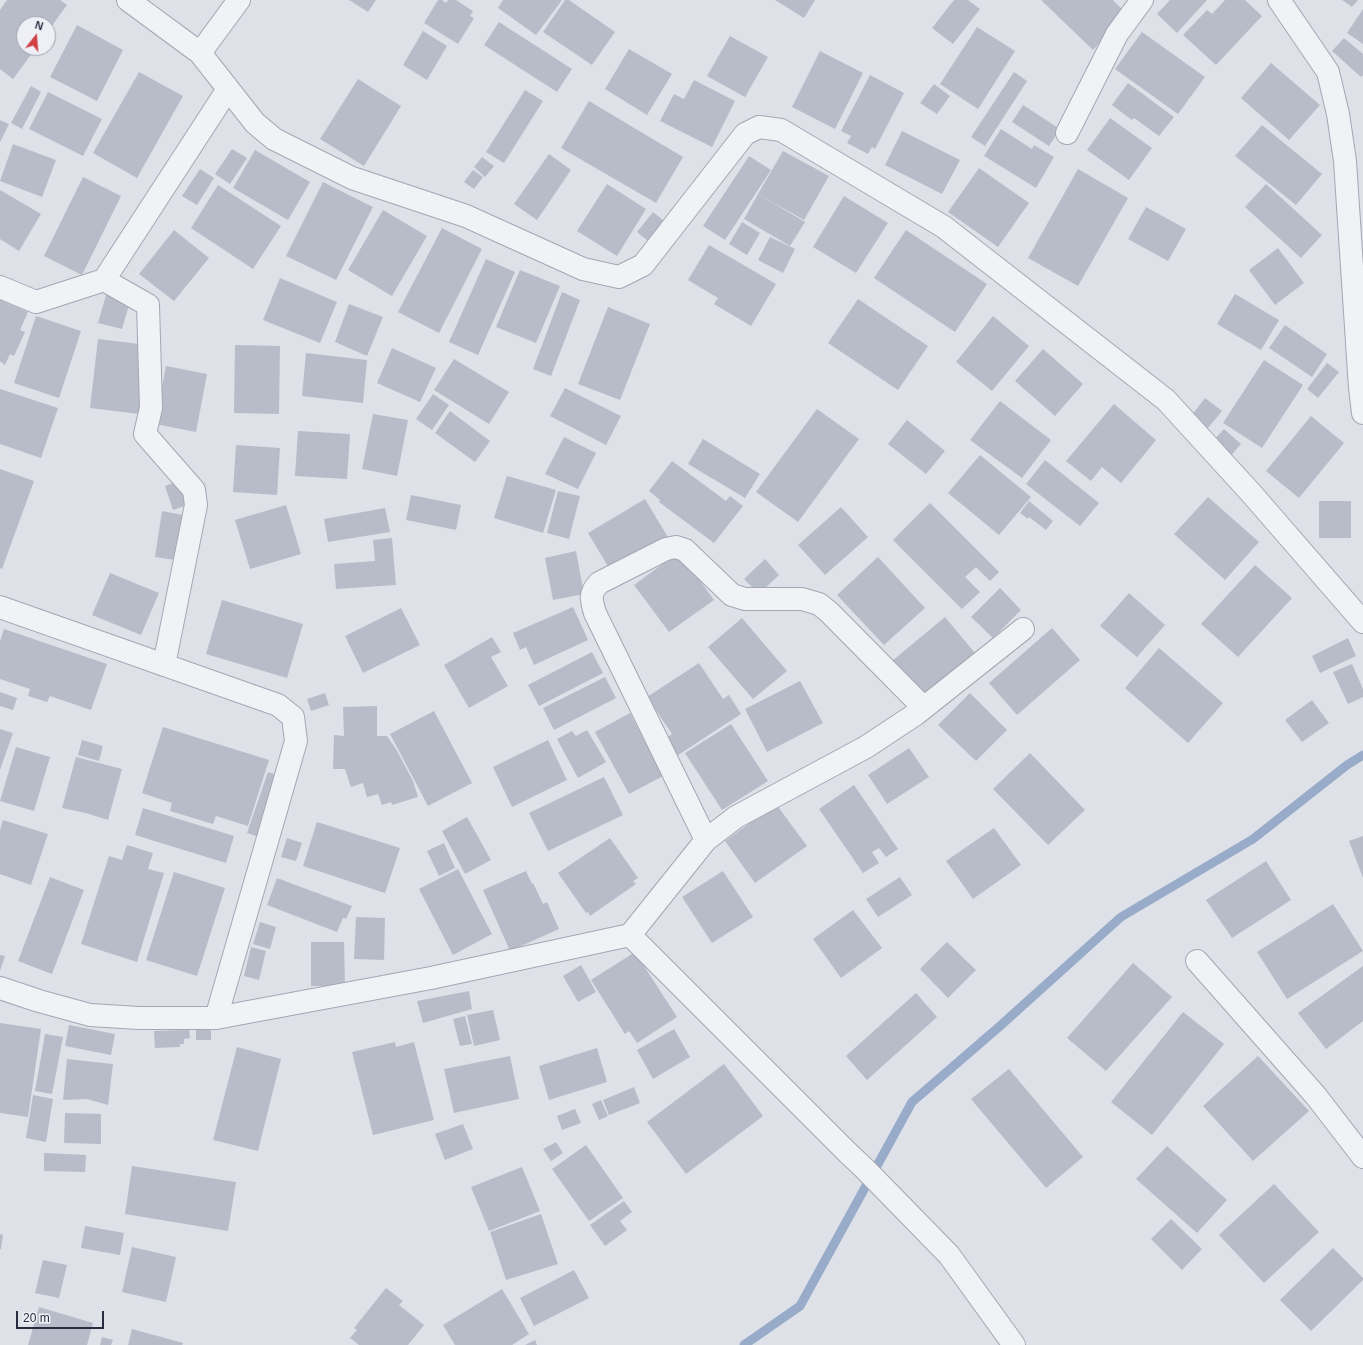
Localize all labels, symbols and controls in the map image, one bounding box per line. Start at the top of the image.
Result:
north arrow [16,16,56,56]
text: N [34,19,45,32]
scale bar [18,1303,106,1329]
text: 20 m [23,1311,50,1325]

